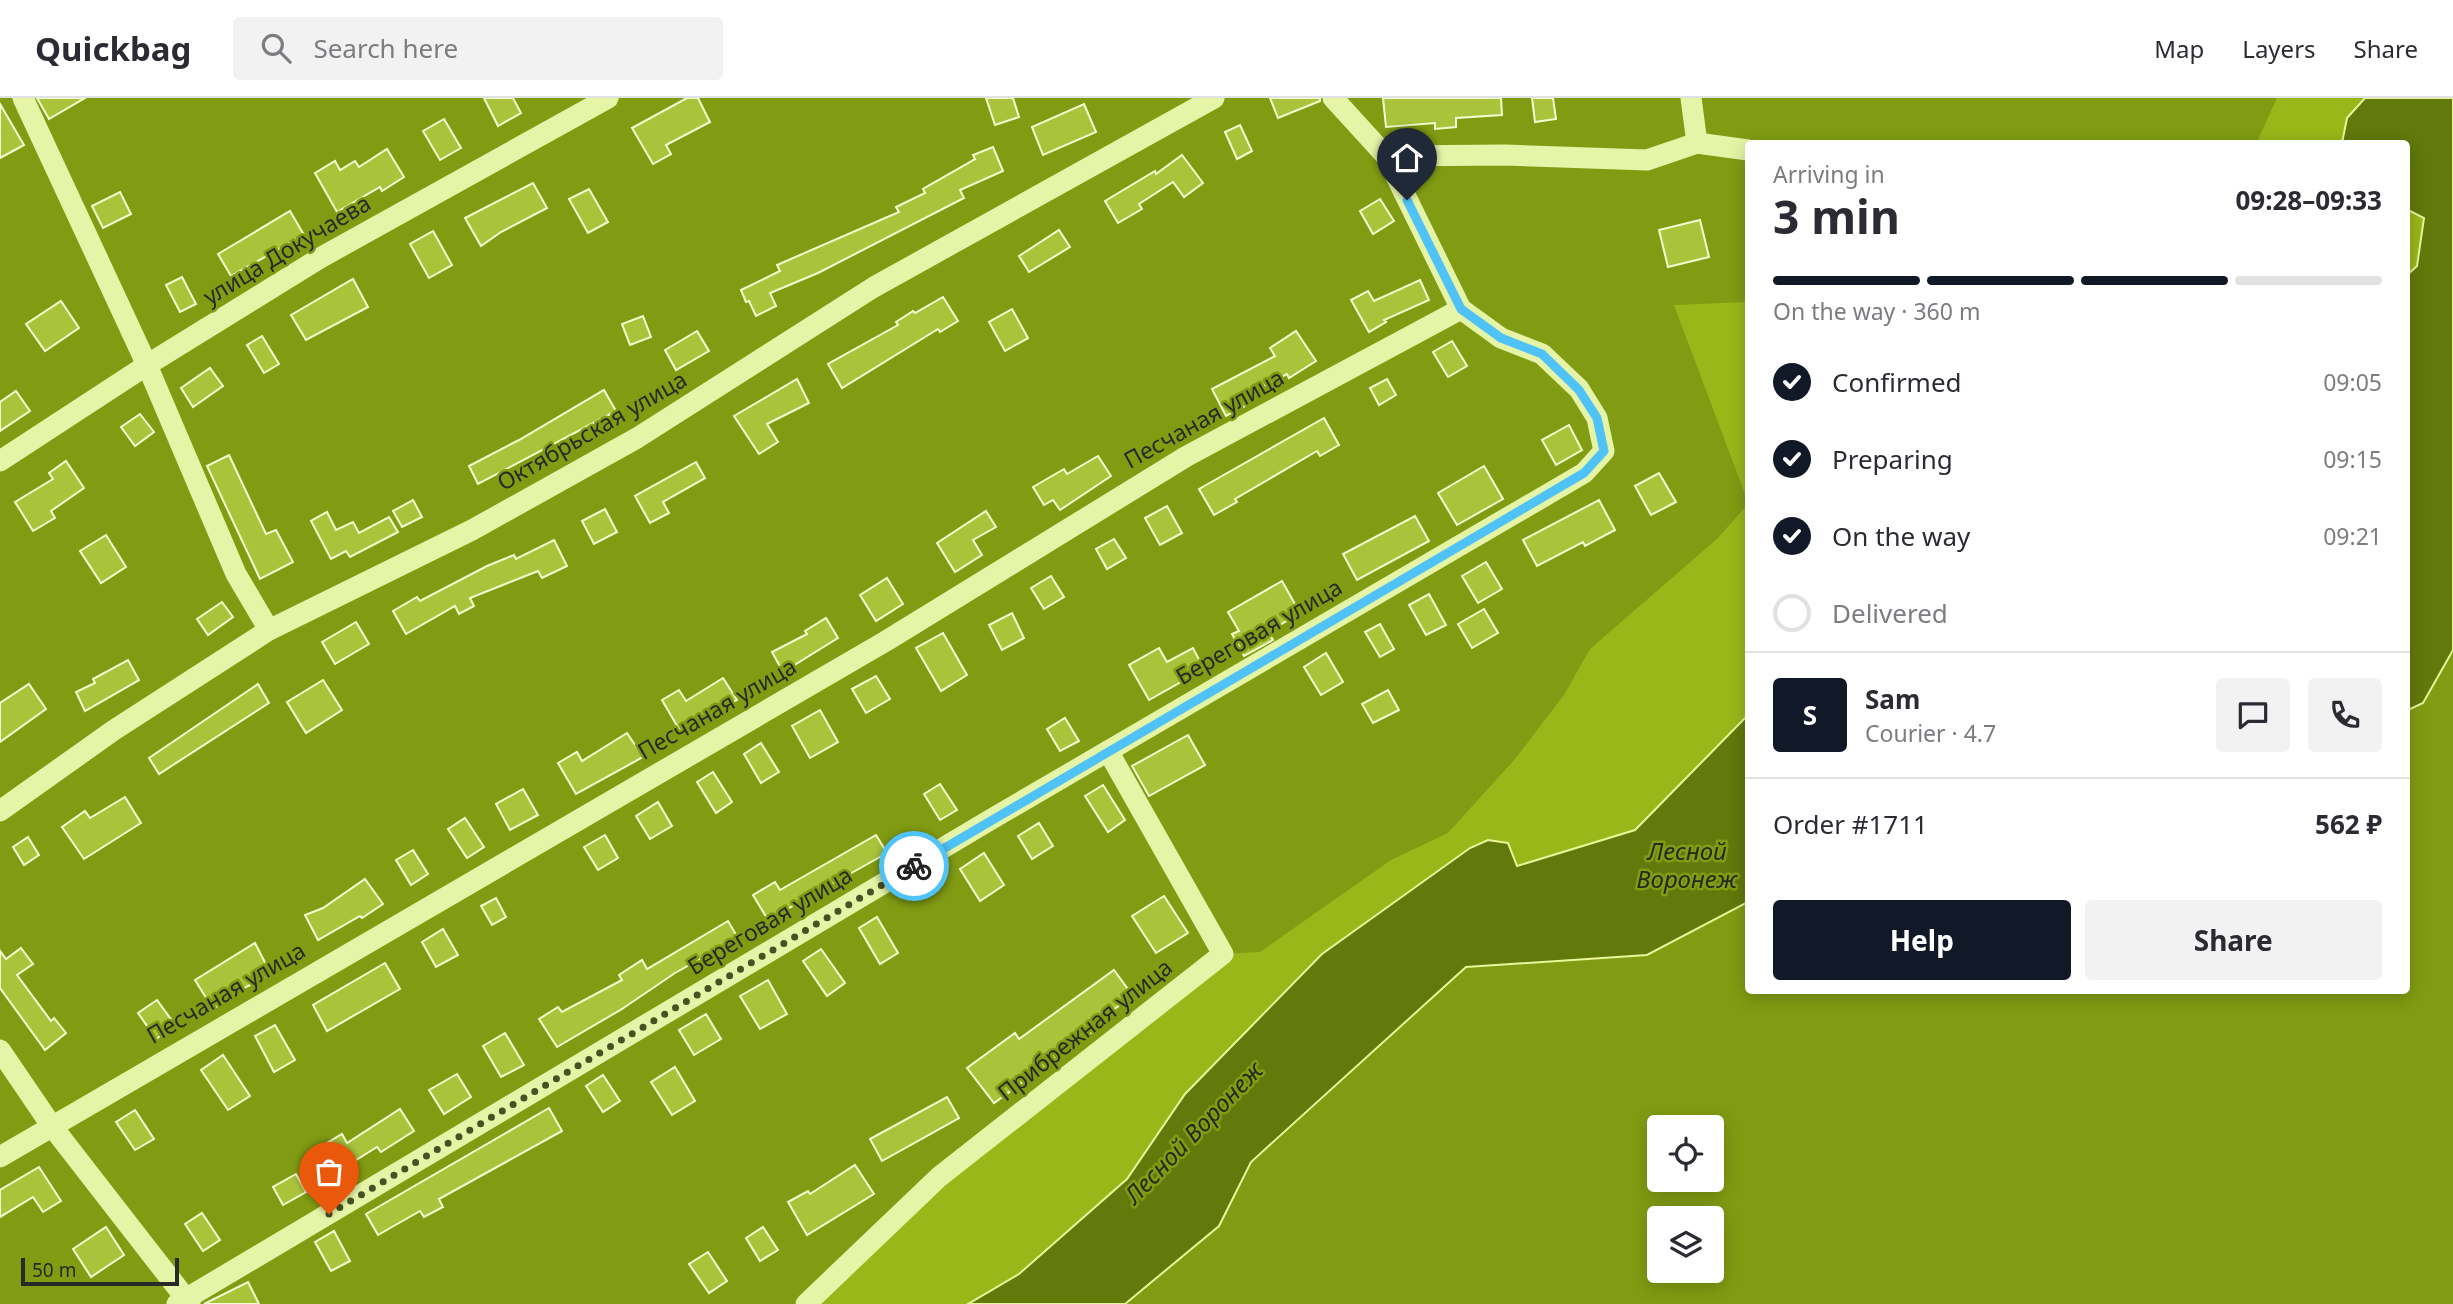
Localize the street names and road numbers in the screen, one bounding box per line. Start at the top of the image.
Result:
street label: улица Докучаева [197,186,376,312]
street label: Песчаная улица [1118,361,1289,475]
street label: Октябрьская улица [491,363,692,498]
street label: Береговая улица [1169,570,1348,692]
street label: Песчаная улица [631,650,802,767]
street label: Береговая улица [681,858,858,982]
street label: Песчаная улица [140,934,311,1051]
street label: Прибрежная улица [990,951,1179,1108]

